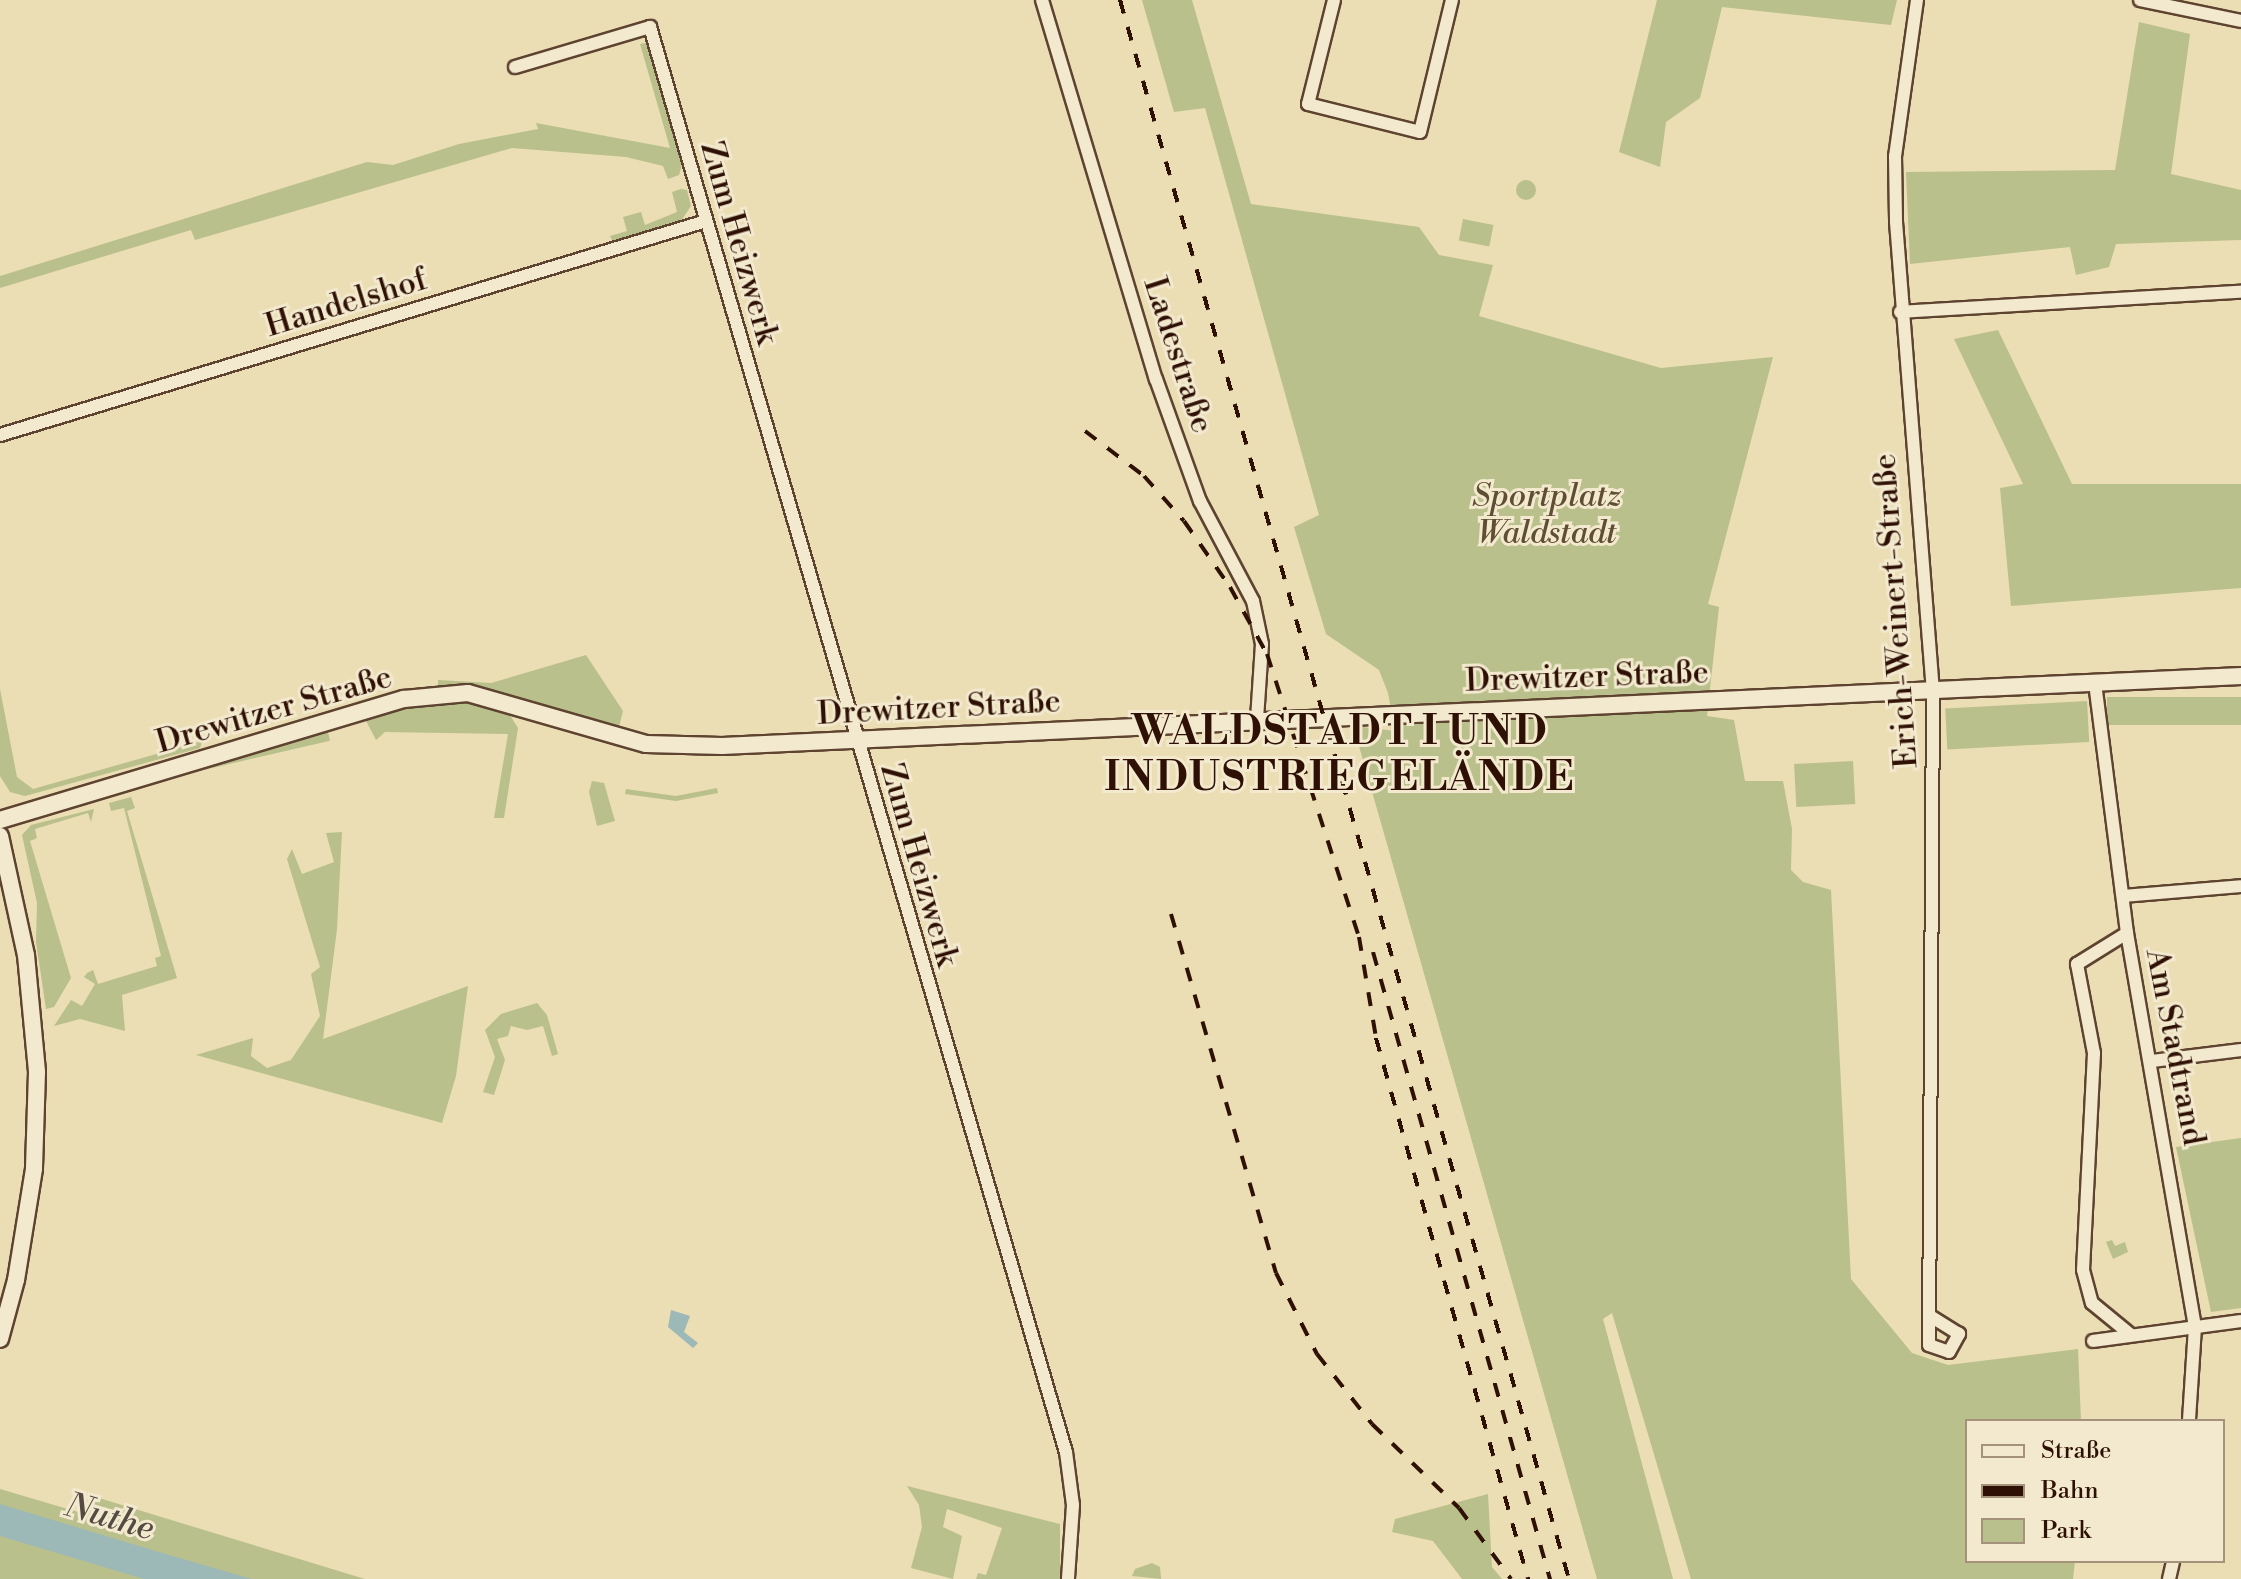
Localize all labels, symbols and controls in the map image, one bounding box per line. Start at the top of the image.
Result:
street label: Zum Heizwerk [692,137,786,349]
street label: Handelshof [261,260,431,346]
street label: Ladestraße [1135,272,1221,438]
street label: Erich-Weinert-Straße [1866,452,1926,770]
park label: Sportplatz Waldstadt [1472,478,1622,553]
street label: Drewitzer Straße [1465,654,1709,700]
street label: Drewitzer Straße [152,658,396,762]
street label: Drewitzer Straße [816,682,1062,734]
district label: WALDSTADT I UND INDUSTRIEGELÄNDE [1105,708,1575,802]
street label: Zum Heizwerk [872,759,966,971]
street label: Am Stadtrand [2137,945,2213,1149]
legend [1965,1419,2225,1563]
text: Straße [2041,1436,2111,1466]
text: Bahn [2041,1476,2099,1506]
water label: Nuthe [60,1486,158,1550]
text: Park [2041,1516,2091,1546]

